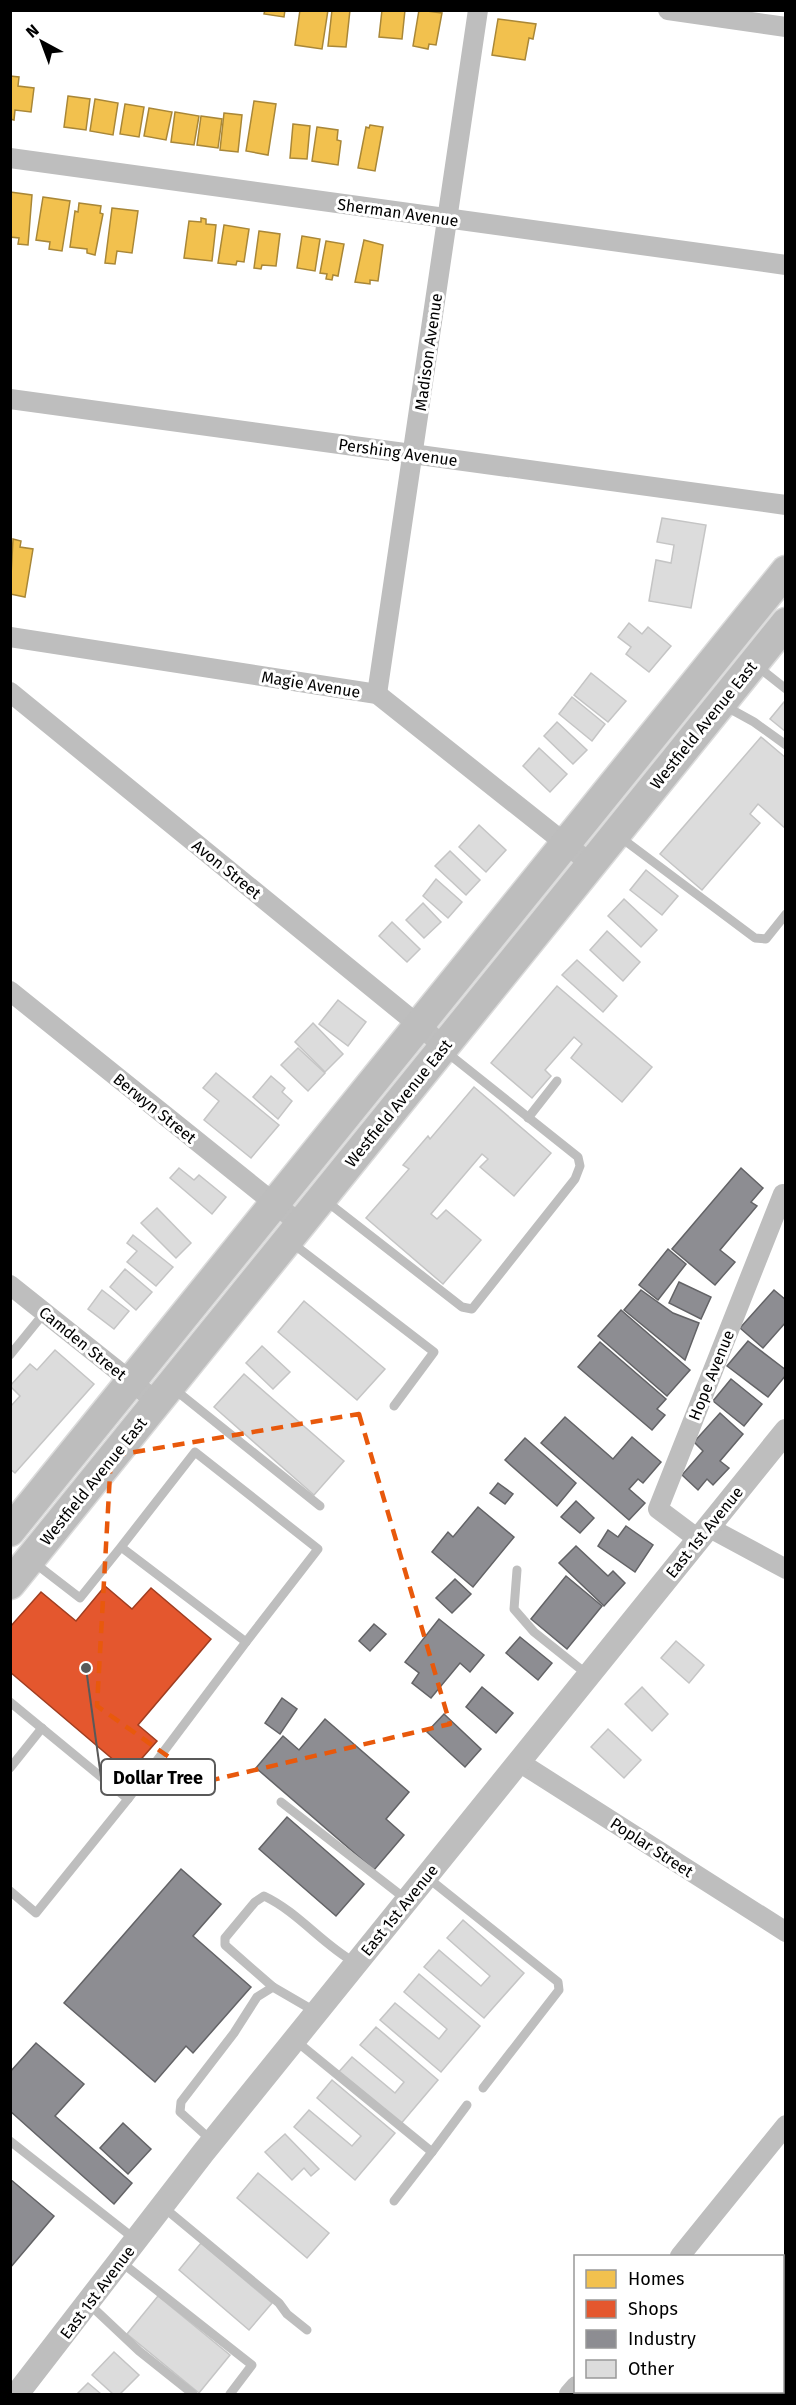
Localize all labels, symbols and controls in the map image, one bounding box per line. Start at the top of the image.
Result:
north arrow [12,12,72,72]
text: N [22,20,43,42]
street label: Sherman Avenue [336,195,460,230]
street label: Madison Avenue [411,292,446,412]
street label: Pershing Avenue [337,435,459,470]
street label: Westfield Avenue East [646,657,761,793]
street label: Magie Avenue [260,667,362,702]
street label: Avon Street [188,836,265,903]
street label: Westfield Avenue East [341,1035,456,1171]
street label: Berwyn Street [109,1069,200,1148]
street label: Camden Street [35,1302,130,1384]
street label: Hope Avenue [685,1327,738,1423]
street label: Westfield Avenue East [36,1413,151,1549]
street label: East 1st Avenue [662,1483,747,1582]
callout: Dollar Tree [101,1759,215,1795]
text: Dollar Tree [113,1767,203,1789]
street label: Poplar Street [607,1814,697,1881]
street label: East 1st Avenue [357,1861,442,1960]
street label: East 1st Avenue [56,2242,139,2343]
legend [574,2255,784,2393]
text: Homes [628,2268,684,2290]
text: Shops [628,2298,678,2320]
text: Industry [628,2328,696,2350]
text: Other [628,2358,674,2380]

